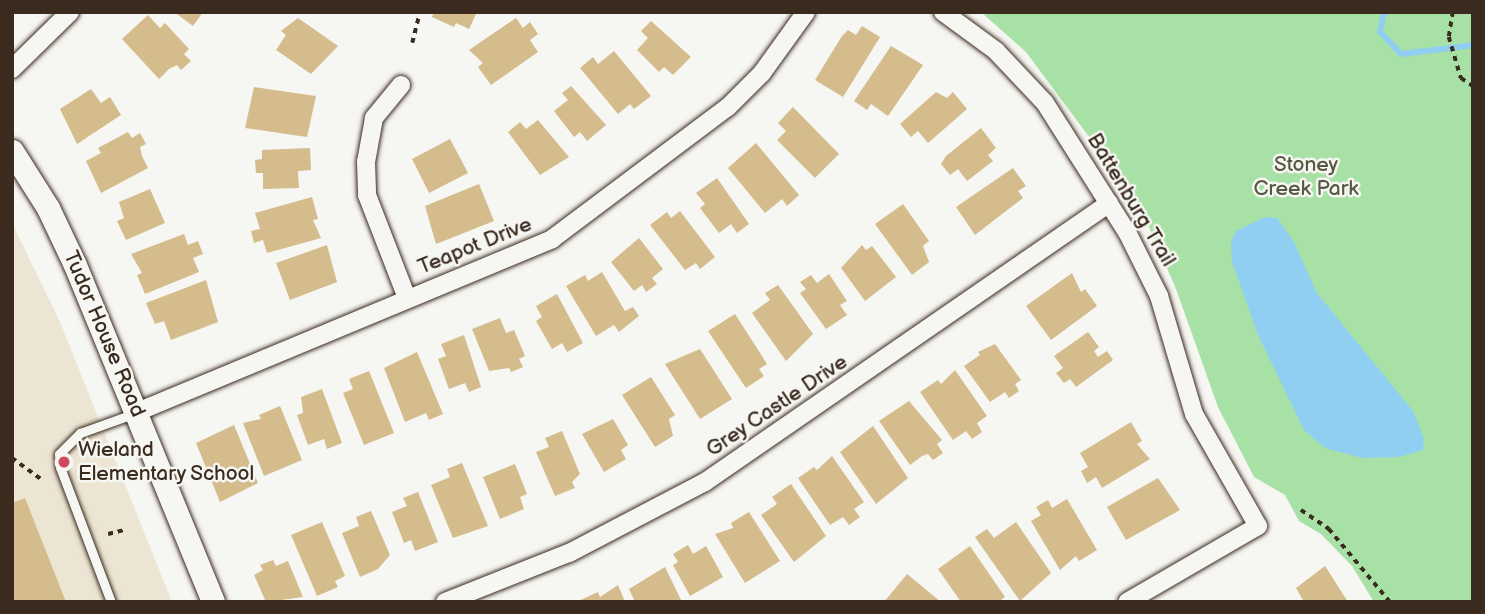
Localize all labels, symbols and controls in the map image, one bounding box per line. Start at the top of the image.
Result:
street label: Battenburg Trail [1081,129,1181,271]
park label: Stoney Creek Park [1253,152,1359,202]
street label: Teapot Drive [415,212,535,280]
street label: Tudor House Road [58,247,150,421]
street label: Grey Castle Drive [701,349,853,463]
place label: Wieland Elementary School [78,437,256,487]
marker: Wieland Elementary School [56,454,72,470]

